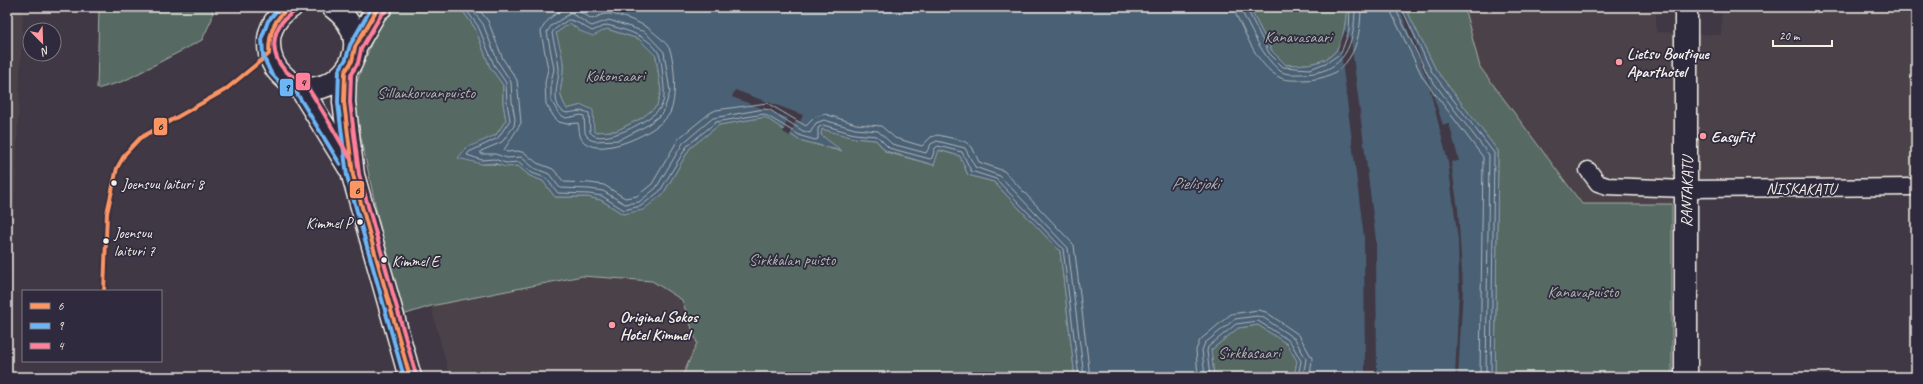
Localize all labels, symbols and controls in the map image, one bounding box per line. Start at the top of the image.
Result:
north arrow [22,22,62,62]
scale bar [1773,22,1832,48]
park label: Kanavasaari [1264,27,1334,47]
text: 20 m [1779,28,1801,44]
text: N [38,43,52,60]
place label: Lietsu Boutique Aparthotel [1627,44,1710,82]
marker: Lietsu Boutique Aparthotel [1614,57,1624,67]
park label: Kokonsaari [585,66,647,86]
line badge: 4 [295,72,311,91]
text: 4 [301,75,308,89]
line badge: 9 [279,78,294,97]
text: 9 [285,80,291,94]
park label: Sillankorvanpuisto [377,83,476,103]
line badge: 6 [153,117,168,136]
text: 6 [157,119,163,133]
place label: EasyFit [1711,127,1756,147]
marker: EasyFit [1698,131,1708,141]
street label: RANTAKATU [1676,153,1698,227]
water label: Pielisjoki [1171,173,1223,194]
place label: Joensuu laituri 8 [121,175,205,194]
marker: Joensuu laituri 8 [109,178,119,188]
street label: NISKAKATU [1766,179,1839,199]
line badge: 6 [349,180,365,199]
text: 6 [354,183,360,197]
place label: Kimmel P [306,214,354,233]
marker: Kimmel P [355,217,365,227]
place label: Joensuu laituri 7 [113,224,156,261]
marker: Joensuu laituri 7 [101,236,111,246]
park label: Sirkkalan puisto [749,250,837,270]
place label: Kimmel E [392,252,441,271]
marker: Kimmel E [379,255,389,265]
park label: Kanavapuisto [1547,282,1620,302]
legend [22,290,162,362]
text: 6 [58,298,64,314]
place label: Original Sokos Hotel Kimmel [620,307,699,345]
text: 9 [58,318,65,334]
marker: Original Sokos Hotel Kimmel [607,320,617,330]
text: 4 [58,338,65,354]
park label: Sirkkasaari [1218,343,1282,363]

